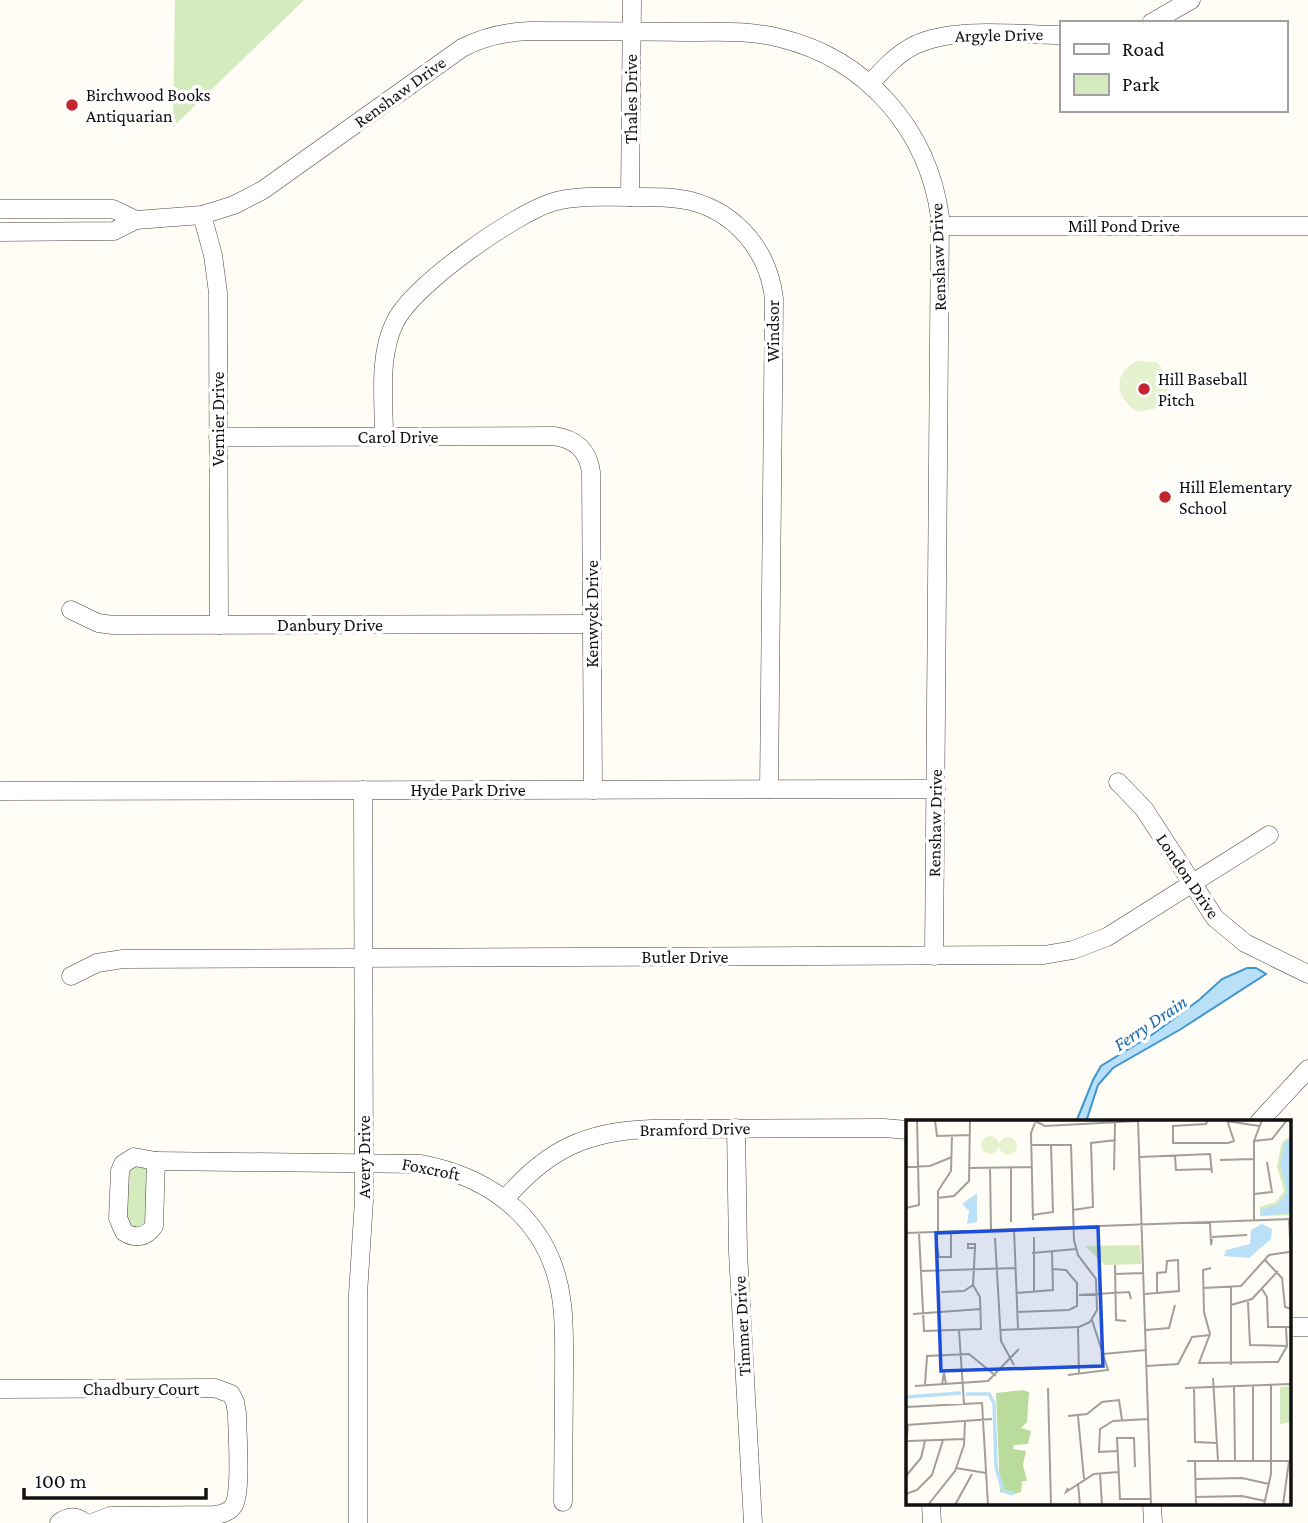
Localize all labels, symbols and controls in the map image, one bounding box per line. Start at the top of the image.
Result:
legend [1060,21,1287,112]
street label: Argyle Drive [955,24,1043,46]
text: Road [1122,37,1165,61]
street label: Renshaw Drive [350,52,450,132]
street label: Thales Drive [621,54,641,144]
text: Park [1122,72,1159,96]
place label: Birchwood Books Antiquarian [86,85,211,126]
marker: Birchwood Books Antiquarian [64,97,80,113]
street label: Renshaw Drive [926,203,950,311]
street label: Mill Pond Drive [1068,216,1180,236]
street label: Windsor [763,299,783,362]
place label: Hill Baseball Pitch [1158,369,1248,410]
street label: Vernier Drive [208,371,228,467]
marker: Hill Baseball Pitch [1136,381,1152,397]
street label: Carol Drive [357,427,439,447]
place label: Hill Elementary School [1179,477,1292,518]
marker: Hill Elementary School [1157,489,1173,505]
street label: Kenwyck Drive [582,560,602,668]
street label: Danbury Drive [277,615,383,635]
street label: Renshaw Drive [924,769,946,877]
street label: Hyde Park Drive [410,780,526,800]
street label: London Drive [1152,830,1224,922]
street label: Butler Drive [642,947,729,967]
water label: Ferry Drain [1109,991,1191,1055]
street label: Avery Drive [354,1115,374,1199]
street label: Bramford Drive [639,1118,751,1140]
inset map [906,1120,1290,1506]
street label: Foxcroft [400,1154,463,1185]
street label: Timmer Drive [729,1275,755,1377]
street label: Chadbury Court [83,1379,200,1399]
scale bar [24,1456,206,1500]
text: 100 m [35,1469,87,1493]

